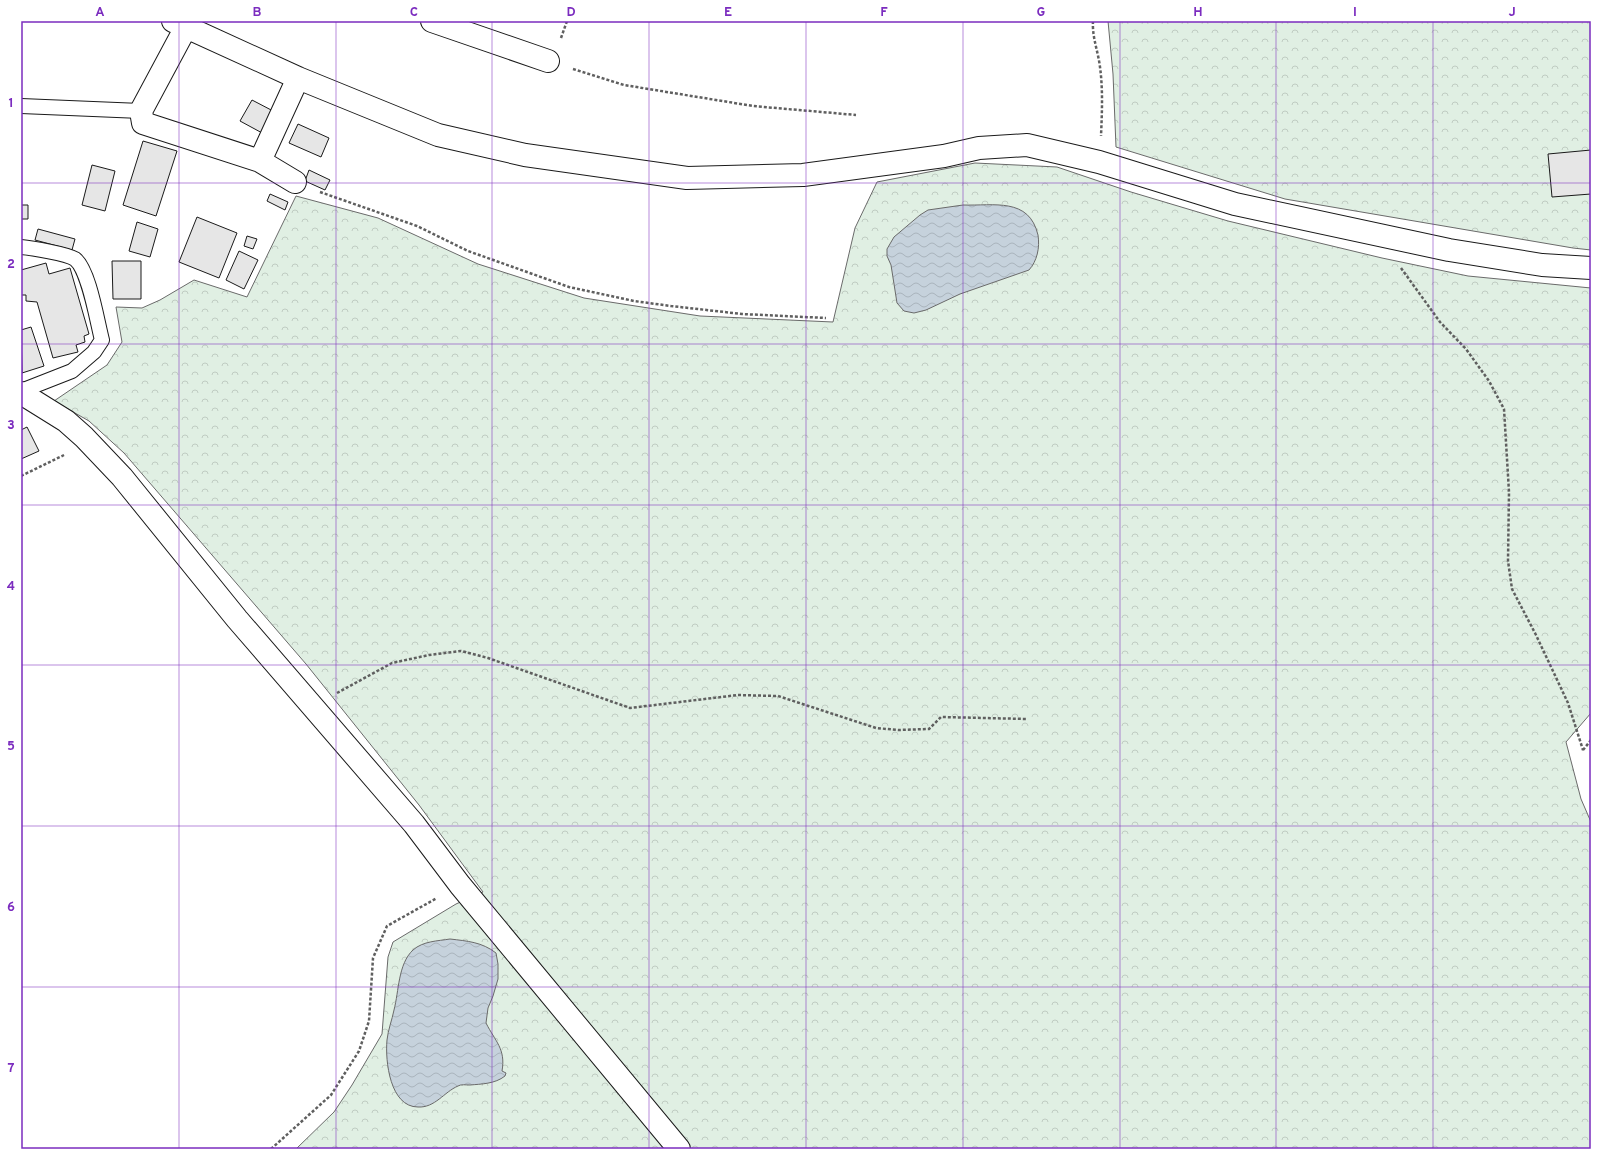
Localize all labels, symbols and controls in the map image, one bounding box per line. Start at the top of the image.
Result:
text: A [95,5,105,21]
text: B [253,5,262,21]
text: C [410,5,418,21]
text: D [566,5,576,21]
text: E [724,5,732,21]
text: F [880,5,888,21]
text: G [1037,5,1046,21]
text: H [1193,5,1203,21]
text: I [1353,5,1357,21]
text: J [1508,5,1516,21]
text: 1 [8,96,14,112]
text: 2 [7,257,15,273]
text: 3 [7,418,15,434]
text: 4 [7,579,15,595]
text: 5 [7,739,15,755]
text: 6 [7,900,15,916]
text: 7 [8,1061,15,1077]

